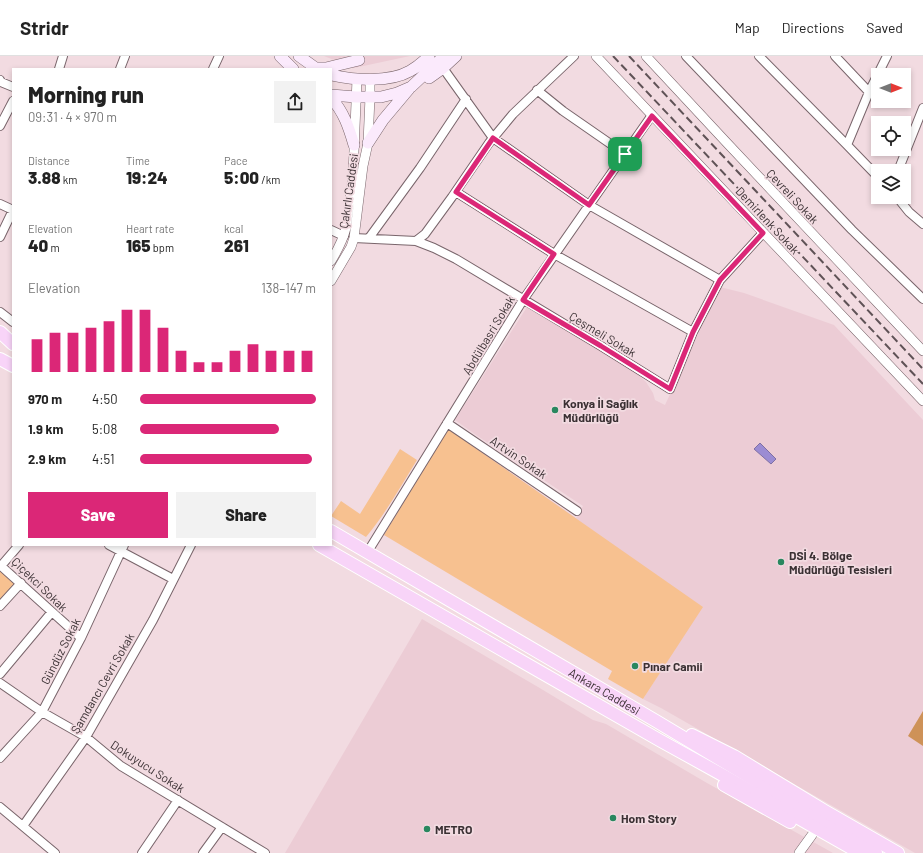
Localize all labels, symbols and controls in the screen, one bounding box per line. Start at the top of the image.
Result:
text: Stridr [20,16,69,39]
text: Map [735,19,760,36]
text: Directions [782,19,844,36]
text: Saved [866,19,903,36]
north arrow [871,68,911,108]
map controls [871,68,911,204]
text: Morning run [28,81,144,107]
button: share [274,81,316,123]
text: 09:31 · 4 × 970 m [28,109,117,125]
button: locate [871,116,911,156]
pin [608,137,642,171]
icon: arrive [614,143,636,165]
street label: Çakırlı Caddesi [336,153,360,229]
text: Distance [28,154,70,167]
text: Time [126,154,150,167]
text: Pace [224,154,248,167]
button: layers [871,164,911,204]
street label: Çevreli Sokak [764,166,822,226]
text: 3.88 [28,167,61,187]
text: 19:24 [126,167,168,187]
text: 5:00 [224,167,259,187]
text: km [61,173,77,186]
text: /km [259,173,280,186]
street label: Demirlenk Sokak [733,183,803,257]
text: Elevation [28,222,72,235]
text: Heart rate [126,222,174,235]
text: kcal [224,222,243,235]
text: 40 [28,235,48,255]
text: 165 [126,235,151,255]
text: 261 [224,235,249,255]
text: m [48,241,60,254]
text: bpm [151,241,174,254]
text: Elevation [28,280,80,296]
text: 138–147 m [261,280,316,296]
street label: Abdülbasri Sokak [459,293,517,377]
street label: Çeşmeli Sokak [567,309,639,359]
text: 970 m [28,391,62,407]
text: 4:50 [92,391,118,407]
place label: Konya İl Sağlık Müdürlüğü [563,396,639,424]
marker: Konya İl Sağlık Müdürlüğü [550,405,560,415]
text: 1.9 km [28,421,63,437]
text: 5:08 [92,421,117,437]
street label: Artvin Sokak [488,433,550,481]
text: 2.9 km [28,451,66,467]
text: 4:51 [92,451,114,467]
button: Save [28,492,168,538]
button: Share [176,492,316,538]
place label: DSİ 4. Bölge Müdürlüğü Tesisleri [789,548,892,576]
street label: Çiçekci Sokak [9,554,71,614]
marker: DSİ 4. Bölge Müdürlüğü Tesisleri [776,557,786,567]
street label: Gündüz Sokak [37,615,83,687]
street label: Şamdancı Cevri Sokak [67,630,137,736]
place label: Pınar Camii [643,659,703,673]
marker: Pınar Camii [630,661,640,671]
street label: Ankara Caddesi [566,665,643,717]
street label: Dokuyucu Sokak [109,737,187,795]
place label: Hom Story [621,811,677,825]
marker: Hom Story [608,813,618,823]
place label: METRO [435,822,472,836]
marker: METRO [422,824,432,834]

